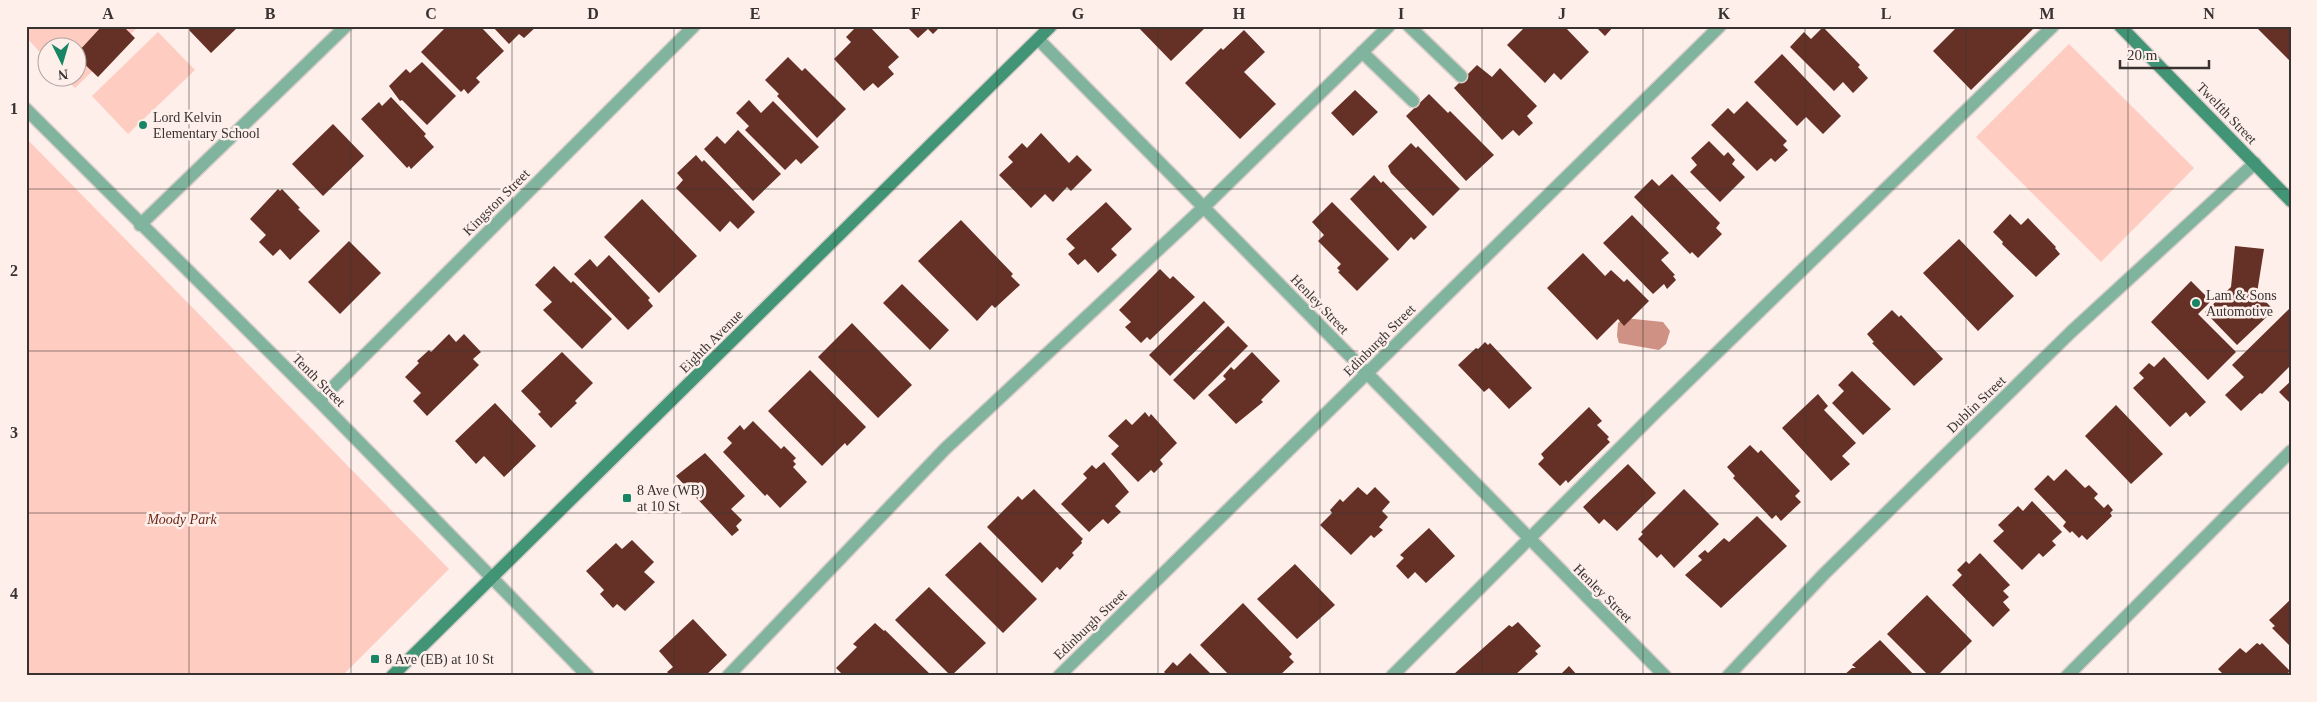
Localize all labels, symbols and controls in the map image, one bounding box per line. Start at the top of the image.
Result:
text: A [102,5,114,22]
text: B [265,5,276,22]
text: C [425,5,437,22]
text: D [587,5,599,22]
text: E [750,5,760,22]
text: F [911,5,921,22]
text: G [1072,5,1085,22]
text: H [1233,5,1246,22]
text: I [1398,5,1404,22]
text: J [1558,5,1566,22]
text: K [1718,5,1731,22]
text: L [1881,5,1891,22]
text: M [2039,5,2055,22]
text: N [2203,5,2215,22]
north arrow [38,38,88,88]
scale bar [2120,38,2208,70]
text: 20 m [2127,47,2158,63]
text: N [57,67,69,82]
street label: Twelfth Street [2194,80,2260,147]
text: 1 [10,100,18,117]
place label: Lord Kelvin Elementary School [153,110,260,141]
marker: Lord Kelvin Elementary School [137,119,149,131]
street label: Kingston Street [460,166,533,239]
text: 2 [10,262,18,279]
street label: Henley Street [1288,272,1352,337]
place label: Lam & Sons Automotive [2206,288,2277,319]
marker: Lam & Sons Automotive [2190,297,2202,309]
street label: Edinburgh Street [1340,301,1418,379]
street label: Eighth Avenue [677,307,746,376]
street label: Tenth Street [289,351,348,410]
street label: Dublin Street [1944,373,2009,436]
text: 3 [10,424,18,441]
place label: 8 Ave (WB) at 10 St [637,483,705,514]
marker: 8 Ave (WB) at 10 St [621,492,633,504]
park label: Moody Park [146,512,218,527]
street label: Henley Street [1570,561,1635,626]
text: 4 [10,585,18,602]
street label: Edinburgh Street [1051,586,1130,663]
place label: 8 Ave (EB) at 10 St [385,652,494,668]
marker: 8 Ave (EB) at 10 St [369,653,381,665]

